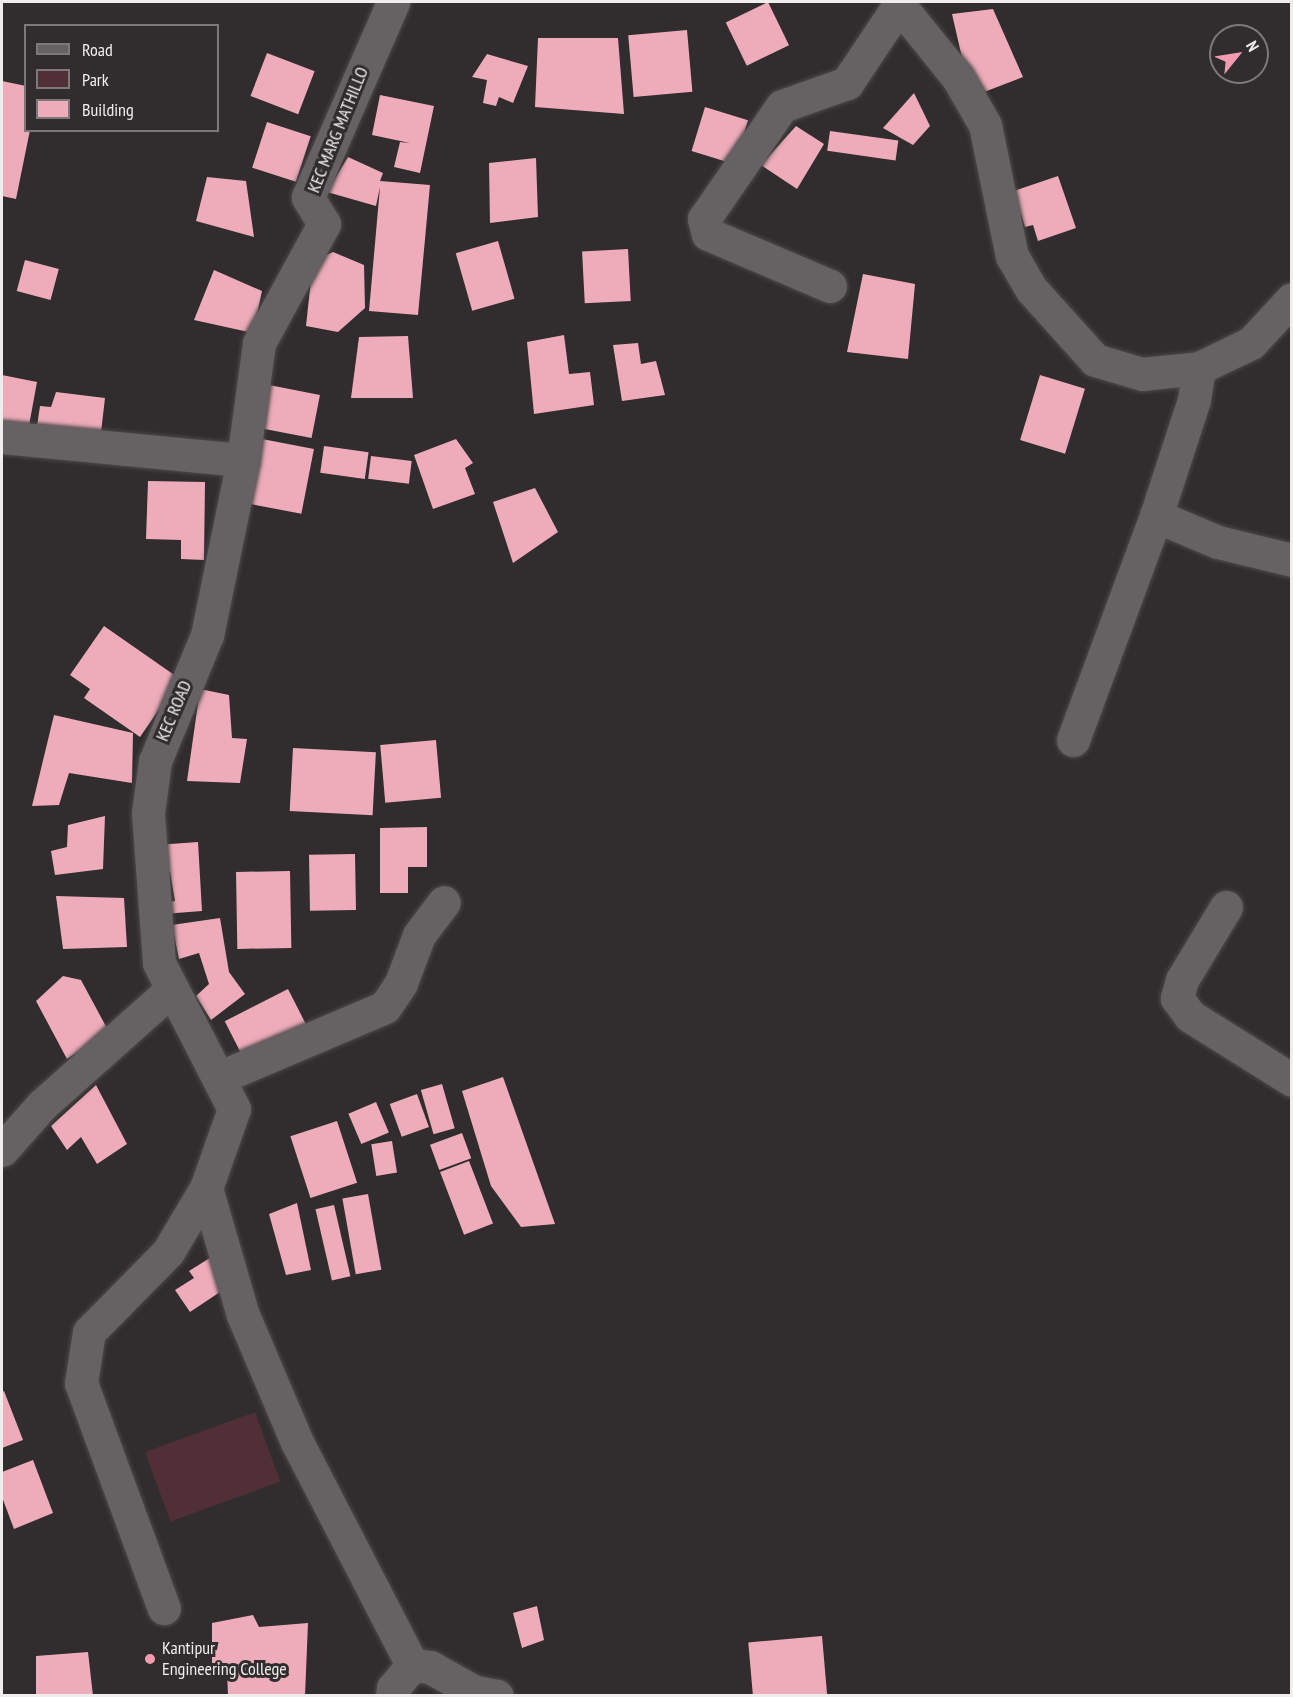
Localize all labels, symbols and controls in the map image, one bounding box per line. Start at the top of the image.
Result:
legend [24,24,219,132]
north arrow [1209,24,1269,84]
text: N [1242,37,1264,55]
text: Road [82,38,113,61]
street label: KEC MARG MATHILLO [303,64,373,196]
text: Park [82,68,109,91]
text: Building [82,98,134,121]
street label: KEC ROAD [152,677,196,745]
place label: Kantipur Engineering College [162,1638,287,1680]
marker: Kantipur Engineering College [143,1652,157,1666]

